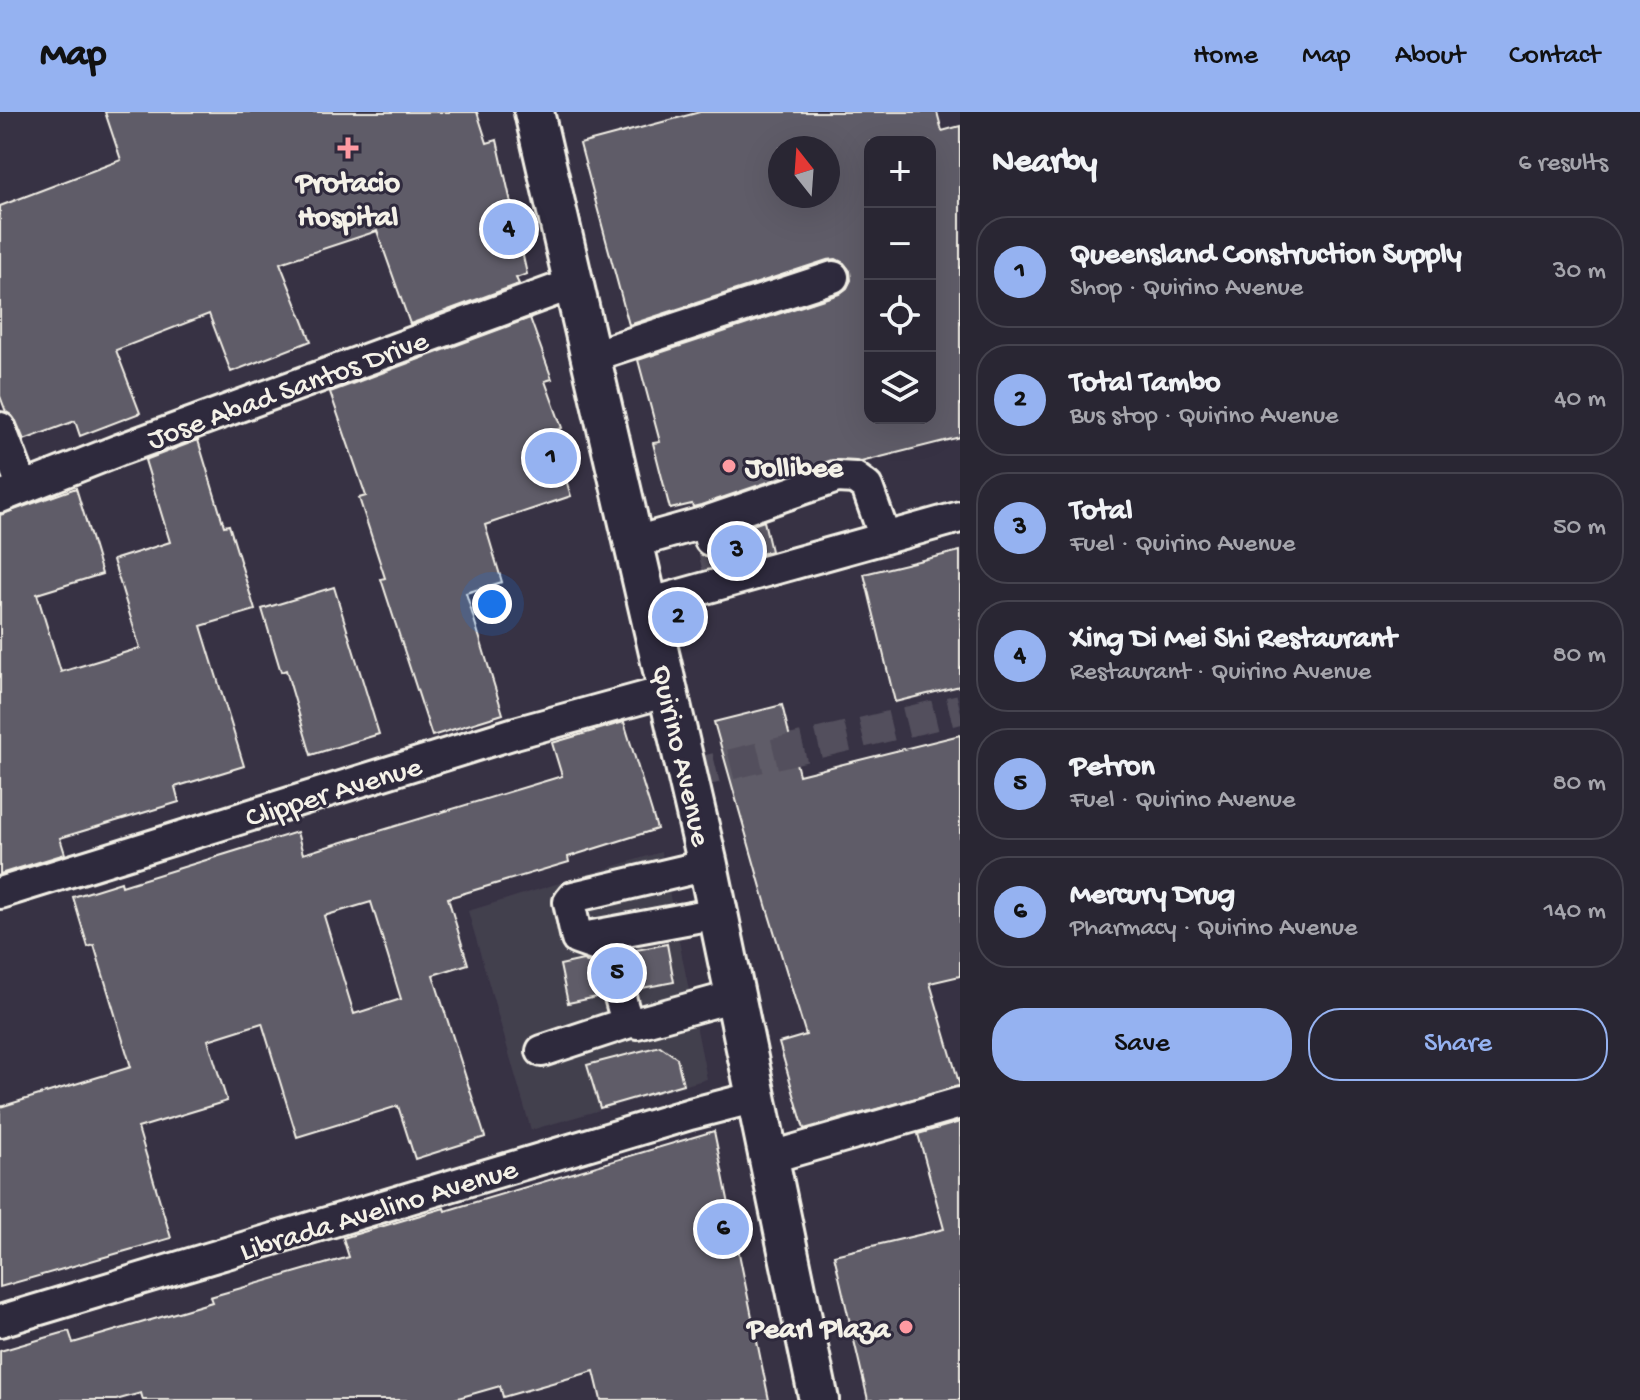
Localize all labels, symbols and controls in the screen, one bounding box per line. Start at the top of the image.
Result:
text: Map [40,34,106,78]
text: Home [1193,40,1258,73]
text: Map [1302,40,1351,73]
text: About [1395,40,1465,73]
text: Contact [1509,40,1600,73]
north arrow [768,136,840,208]
map controls [864,136,936,424]
button: + [864,136,936,208]
marker: Protacio Hospital [337,137,359,159]
text: Nearby [992,144,1097,184]
text: 6 results [1518,149,1608,180]
place label: Protacio Hospital [294,168,400,237]
pin: 4 [483,199,535,259]
button: − [864,208,936,280]
text: Queensland Construction Supply [1070,239,1462,274]
text: 1 [1015,257,1025,288]
text: 30 m [1553,257,1606,288]
text: Shop · Quirino Avenue [1070,274,1303,305]
button: locate [864,280,936,352]
street label: Jose Abad Santos Drive [143,325,434,459]
button: layers [864,352,936,424]
text: Total Tambo [1070,367,1221,402]
text: 2 [1014,385,1026,416]
text: 40 m [1554,385,1606,416]
text: Bus stop · Quirino Avenue [1070,402,1339,433]
pin: 1 [525,428,577,488]
place label: Jollibee [744,453,845,488]
marker: Jollibee [720,457,738,475]
text: Total [1070,495,1133,530]
text: 3 [1013,513,1027,544]
text: 50 m [1553,513,1606,544]
pin: 3 [711,521,763,581]
text: Fuel · Quirino Avenue [1070,530,1295,561]
your location [472,584,512,624]
pin: 2 [652,587,704,647]
text: Xing Di Mei Shi Restaurant [1070,623,1397,658]
text: 4 [1014,641,1026,672]
text: 80 m [1552,641,1606,672]
text: Restaurant · Quirino Avenue [1070,658,1371,689]
street label: Quirino Avenue [641,662,717,851]
street label: Clipper Avenue [242,751,427,838]
text: Petron [1070,751,1155,786]
text: 5 [1013,769,1027,800]
text: 80 m [1552,769,1606,800]
text: Fuel · Quirino Avenue [1070,786,1295,817]
text: Mercury Drug [1070,879,1235,914]
text: 6 [1013,897,1027,928]
text: 140 m [1544,897,1606,928]
text: Pharmacy · Quirino Avenue [1070,914,1357,945]
pin: 5 [591,943,643,1003]
button: Save [992,1008,1292,1081]
button: Share [1308,1008,1608,1081]
street label: Librada Avelino Avenue [236,1153,523,1271]
pin: 6 [697,1199,749,1259]
place label: Pearl Plaza [745,1314,891,1349]
marker: Pearl Plaza [897,1318,915,1336]

